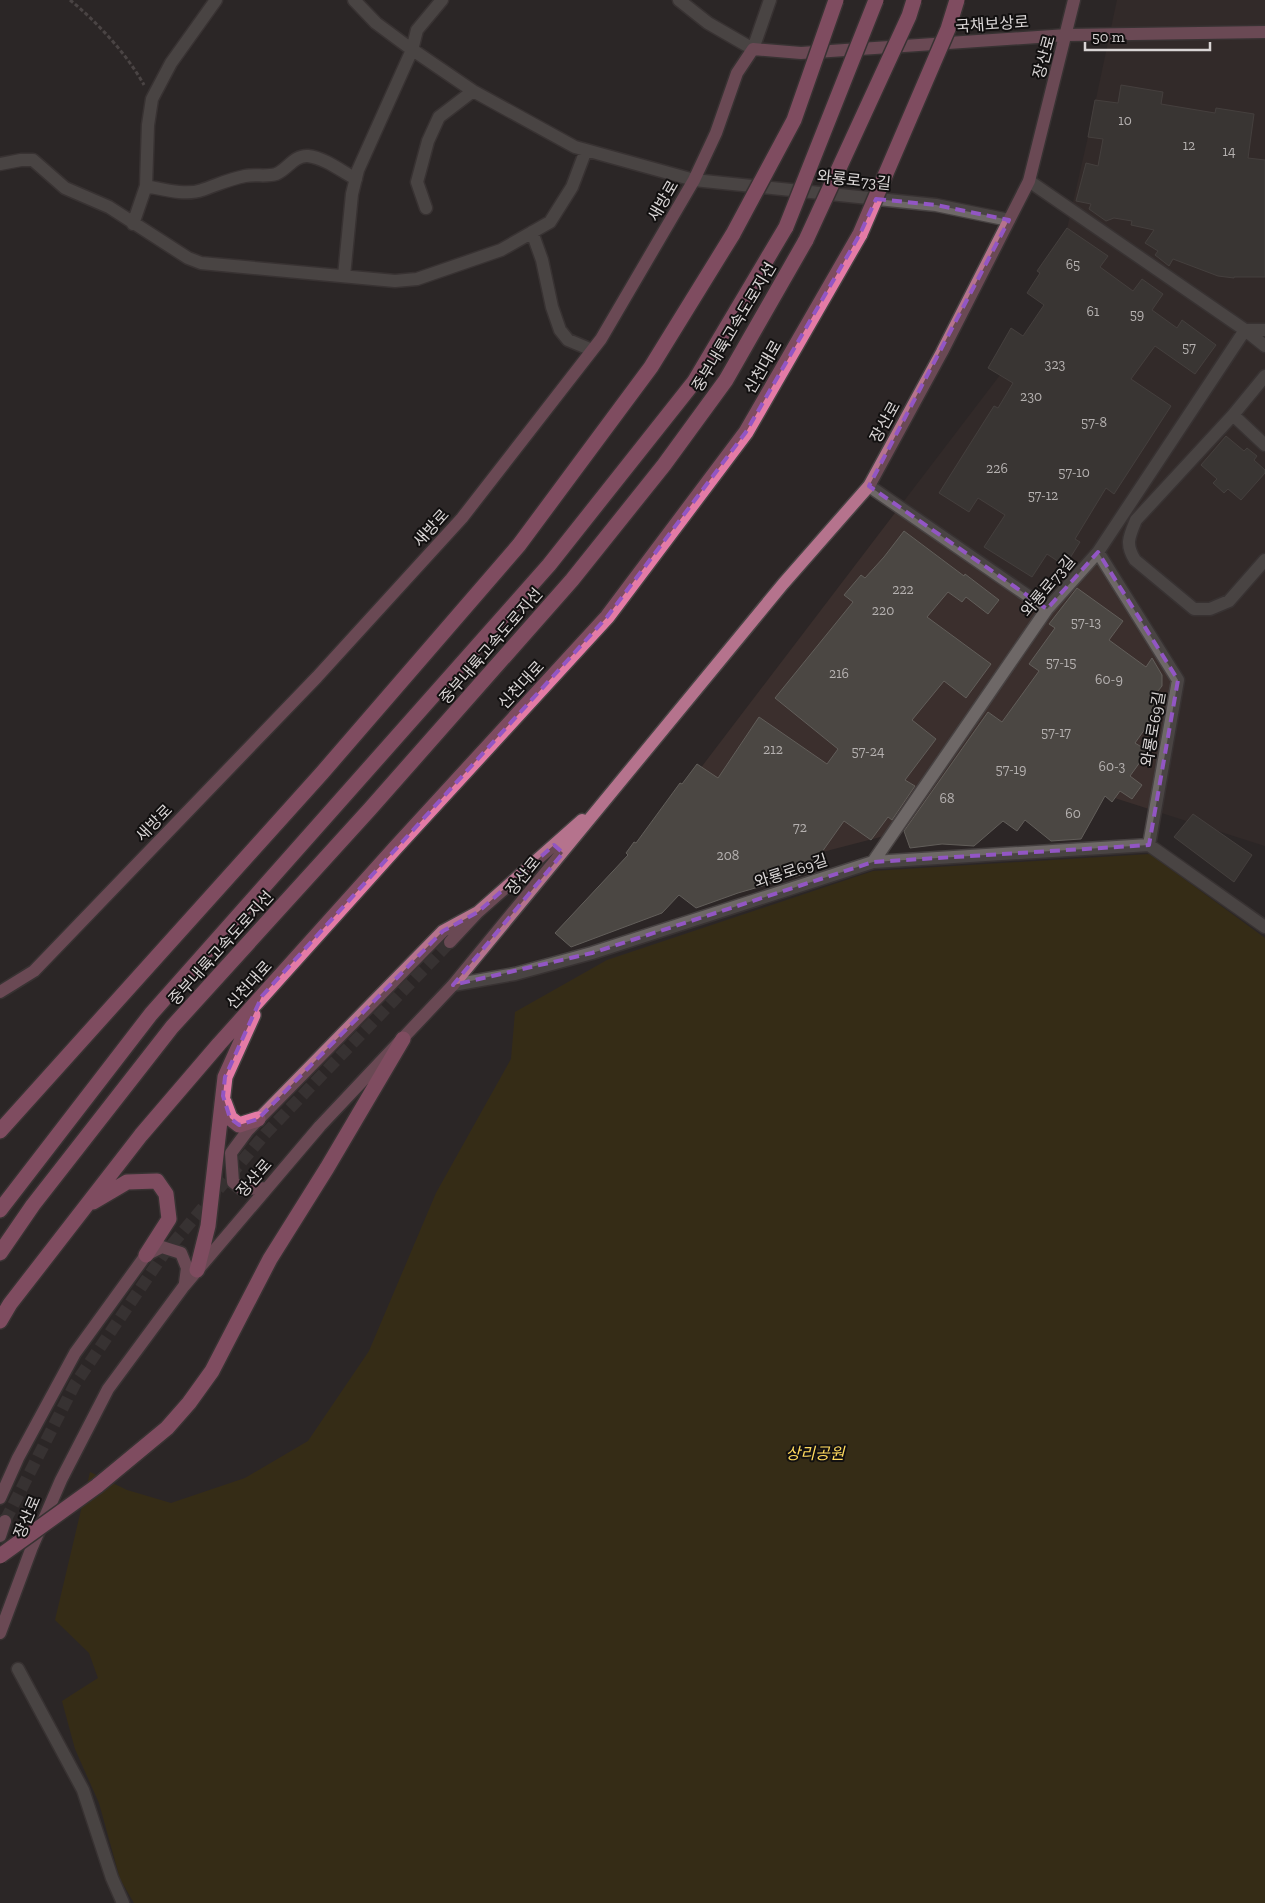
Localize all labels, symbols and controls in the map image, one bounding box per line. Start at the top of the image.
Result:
street label: 국채보상로 [955,12,1030,36]
scale bar [1085,20,1210,52]
text: 50 m [1092,28,1125,46]
street label: 장산로 [1029,33,1059,81]
house number: 10 [1118,112,1132,129]
house number: 12 [1183,137,1195,154]
house number: 14 [1223,143,1236,160]
street label: 와룡로73길 [816,167,892,193]
street label: 새방로 [644,177,682,225]
house number: 65 [1066,256,1080,273]
street label: 중부내륙고속도로지선 [688,259,780,395]
house number: 61 [1087,303,1100,320]
house number: 59 [1130,306,1144,323]
street label: 신천대로 [740,337,786,397]
house number: 57 [1182,339,1196,356]
house number: 323 [1045,356,1066,373]
house number: 230 [1020,388,1042,405]
street label: 장산로 [866,398,904,446]
house number: 57-8 [1081,414,1107,431]
house number: 226 [986,460,1008,477]
house number: 57-10 [1058,464,1090,481]
house number: 57-12 [1028,487,1058,504]
street label: 새방로 [409,505,453,551]
street label: 와룡로73길 [1017,551,1079,621]
house number: 222 [892,581,914,598]
street label: 중부내륙고속도로지선 [436,584,546,708]
house number: 220 [872,602,894,619]
house number: 57-13 [1071,614,1101,631]
house number: 57-15 [1046,654,1076,671]
street label: 신천대로 [494,657,548,713]
house number: 216 [829,665,849,682]
house number: 60-9 [1095,671,1123,688]
street label: 와룡로69길 [1137,690,1169,768]
house number: 57-17 [1041,724,1071,741]
house number: 212 [763,741,783,758]
house number: 57-24 [852,743,885,760]
house number: 60-3 [1099,758,1126,775]
house number: 57-19 [996,761,1026,778]
house number: 68 [940,790,954,807]
street label: 새방로 [132,800,176,845]
house number: 60 [1065,805,1081,822]
house number: 72 [793,819,807,836]
house number: 208 [717,847,739,864]
street label: 와룡로69길 [752,850,830,892]
street label: 장산로 [502,853,544,899]
street label: 중부내륙고속도로지선 [165,887,277,1009]
street label: 신천대로 [222,957,276,1013]
street label: 장산로 [232,1155,276,1201]
park label: 상리공원 [786,1444,846,1463]
street label: 장산로 [10,1493,44,1541]

